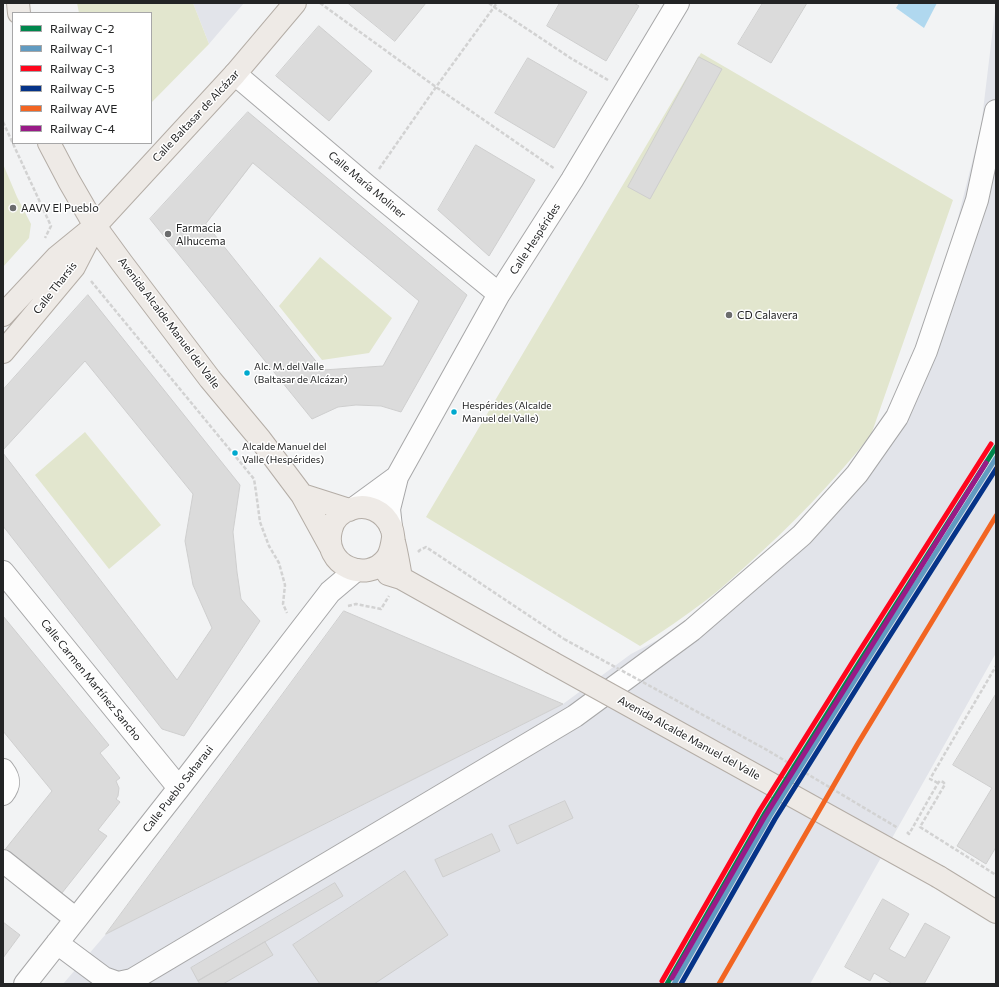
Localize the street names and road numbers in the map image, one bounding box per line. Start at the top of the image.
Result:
street label: Calle Baltasar de Alcázar [150,67,242,165]
street label: Calle María Moliner [326,149,408,221]
street label: Calle Hespérides [507,201,563,277]
street label: Avenida Alcalde Manuel del Valle [115,255,223,391]
street label: Calle Tharsis [30,259,80,317]
street label: Calle Carmen Martínez Sancho [38,617,144,743]
street label: Avenida Alcalde Manuel del Valle [615,693,763,783]
street label: Calle Pueblo Saharaui [140,743,216,835]

